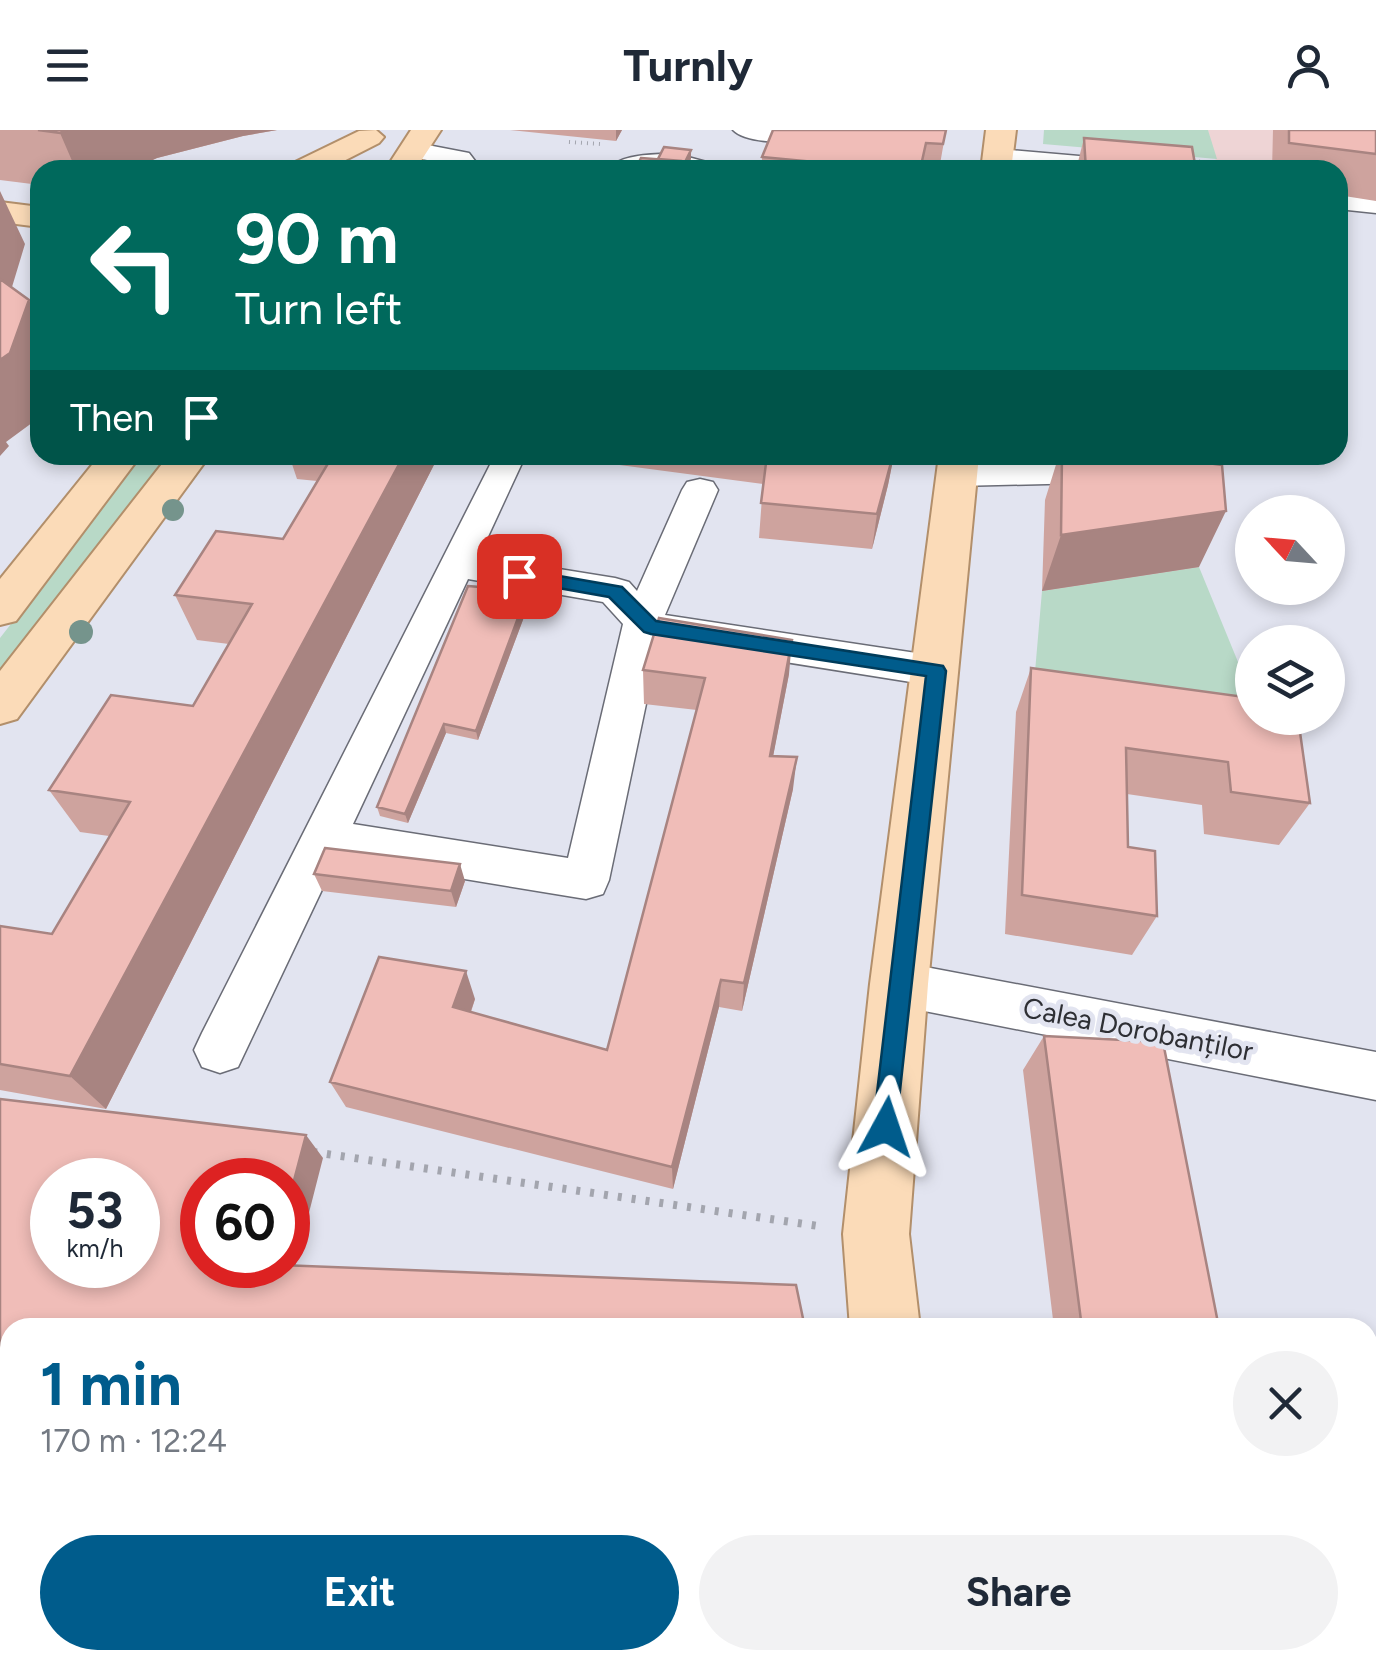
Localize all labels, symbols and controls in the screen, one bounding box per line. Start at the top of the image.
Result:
icon: menu [40,38,95,93]
text: Turnly [623,38,753,92]
icon: person [1281,38,1336,93]
text: 90 m [235,196,399,281]
icon: left [70,200,200,330]
text: Turn left [235,281,402,335]
icon: arrive [174,390,229,445]
text: Then [70,395,154,441]
north arrow [1235,495,1345,605]
map controls [1235,495,1345,735]
pin [477,534,562,619]
icon: arrive [492,549,547,604]
button: layers [1235,625,1345,735]
street label: Calea Dorobanților [1020,990,1256,1068]
position arrow [834,1075,938,1179]
speed limit sign: 60 [180,1158,310,1288]
text: 53 [67,1180,123,1241]
text: km/h [66,1233,124,1263]
text: 1 min [40,1348,182,1420]
button: close [1233,1351,1338,1456]
text: 170 m · 12:24 [40,1422,227,1460]
button: Exit [40,1535,679,1650]
button: Share [699,1535,1338,1650]

